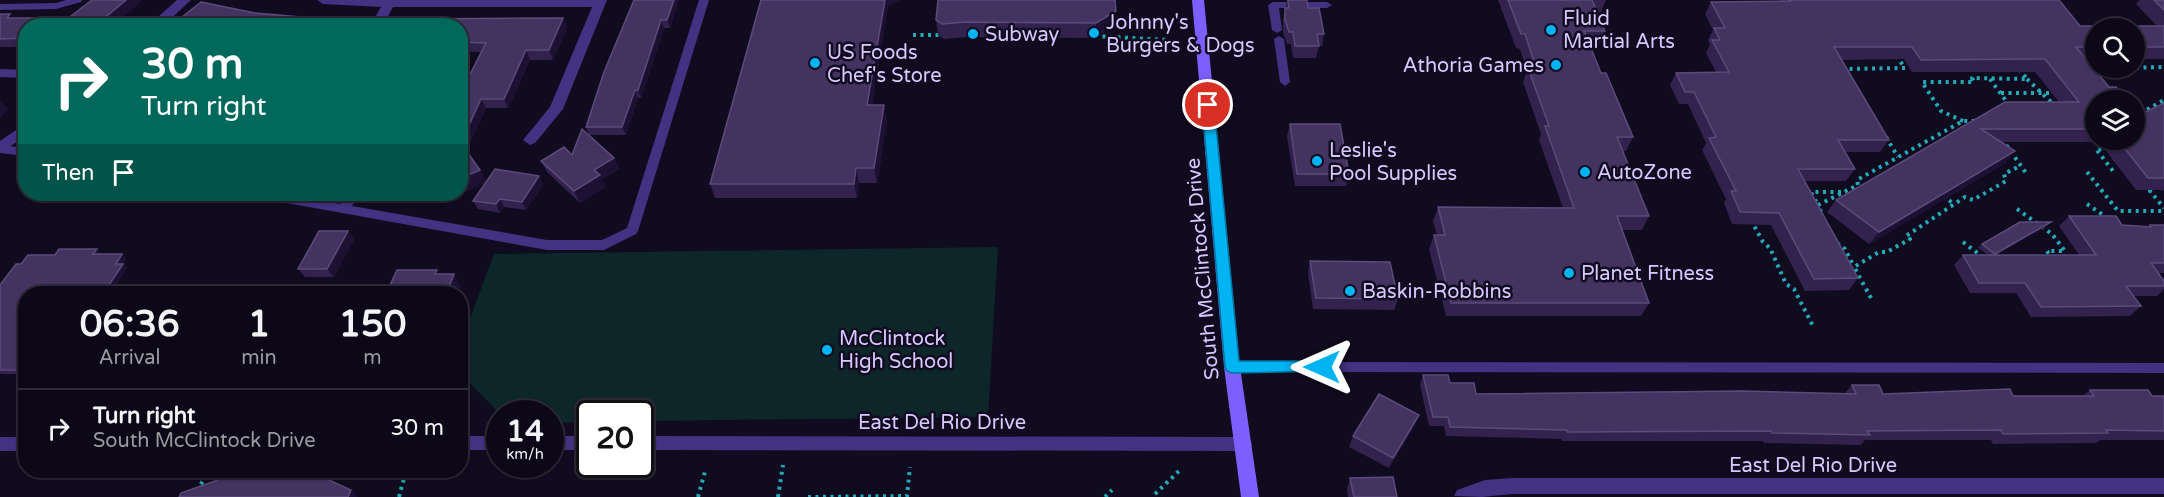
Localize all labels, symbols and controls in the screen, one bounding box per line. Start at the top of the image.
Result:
place label: Fluid Martial Arts [1563,7,1675,54]
place label: Johnny's Burgers & Dogs [1106,11,1255,58]
map controls [2085,18,2145,150]
button: search [2085,18,2145,78]
place label: Subway [985,23,1060,47]
marker: Fluid Martial Arts [1544,23,1558,37]
marker: Johnny's Burgers & Dogs [1087,26,1101,40]
marker: Subway [966,27,980,41]
text: 30 m [141,39,243,90]
place label: US Foods Chef's Store [827,41,942,88]
icon: right [42,42,120,120]
place label: Athoria Games [1403,54,1544,78]
marker: US Foods Chef's Store [808,56,822,70]
marker: Athoria Games [1549,58,1563,72]
pin [1182,79,1233,130]
icon: arrive [1191,88,1224,121]
text: Turn right [141,90,267,123]
button: layers [2085,90,2145,150]
place label: Leslie's Pool Supplies [1329,139,1457,186]
marker: Leslie's Pool Supplies [1310,154,1324,168]
icon: arrive [107,156,140,189]
street label: South McClintock Drive [1181,157,1225,381]
text: Then [42,160,95,186]
place label: AutoZone [1597,161,1692,185]
marker: AutoZone [1578,165,1592,179]
place label: Planet Fitness [1581,262,1714,286]
marker: Planet Fitness [1562,266,1576,280]
place label: Baskin-Robbins [1362,280,1511,304]
marker: Baskin-Robbins [1343,284,1357,298]
text: 06:36 [80,303,180,346]
text: 1 [248,303,270,346]
text: 150 [338,303,406,346]
place label: McClintock High School [839,327,953,374]
position arrow [1290,335,1354,399]
marker: McClintock High School [820,343,834,357]
text: Arrival [99,346,161,370]
text: min [241,346,277,370]
text: m [363,346,382,370]
speed limit sign: 20 [576,400,654,478]
text: Turn right [93,403,195,429]
street label: East Del Rio Drive [858,411,1026,435]
icon: right [42,412,75,445]
text: 14 [506,413,544,450]
text: 30 m [390,415,444,441]
text: South McClintock Drive [93,429,316,453]
text: km/h [506,445,544,463]
street label: East Del Rio Drive [1729,454,1897,478]

